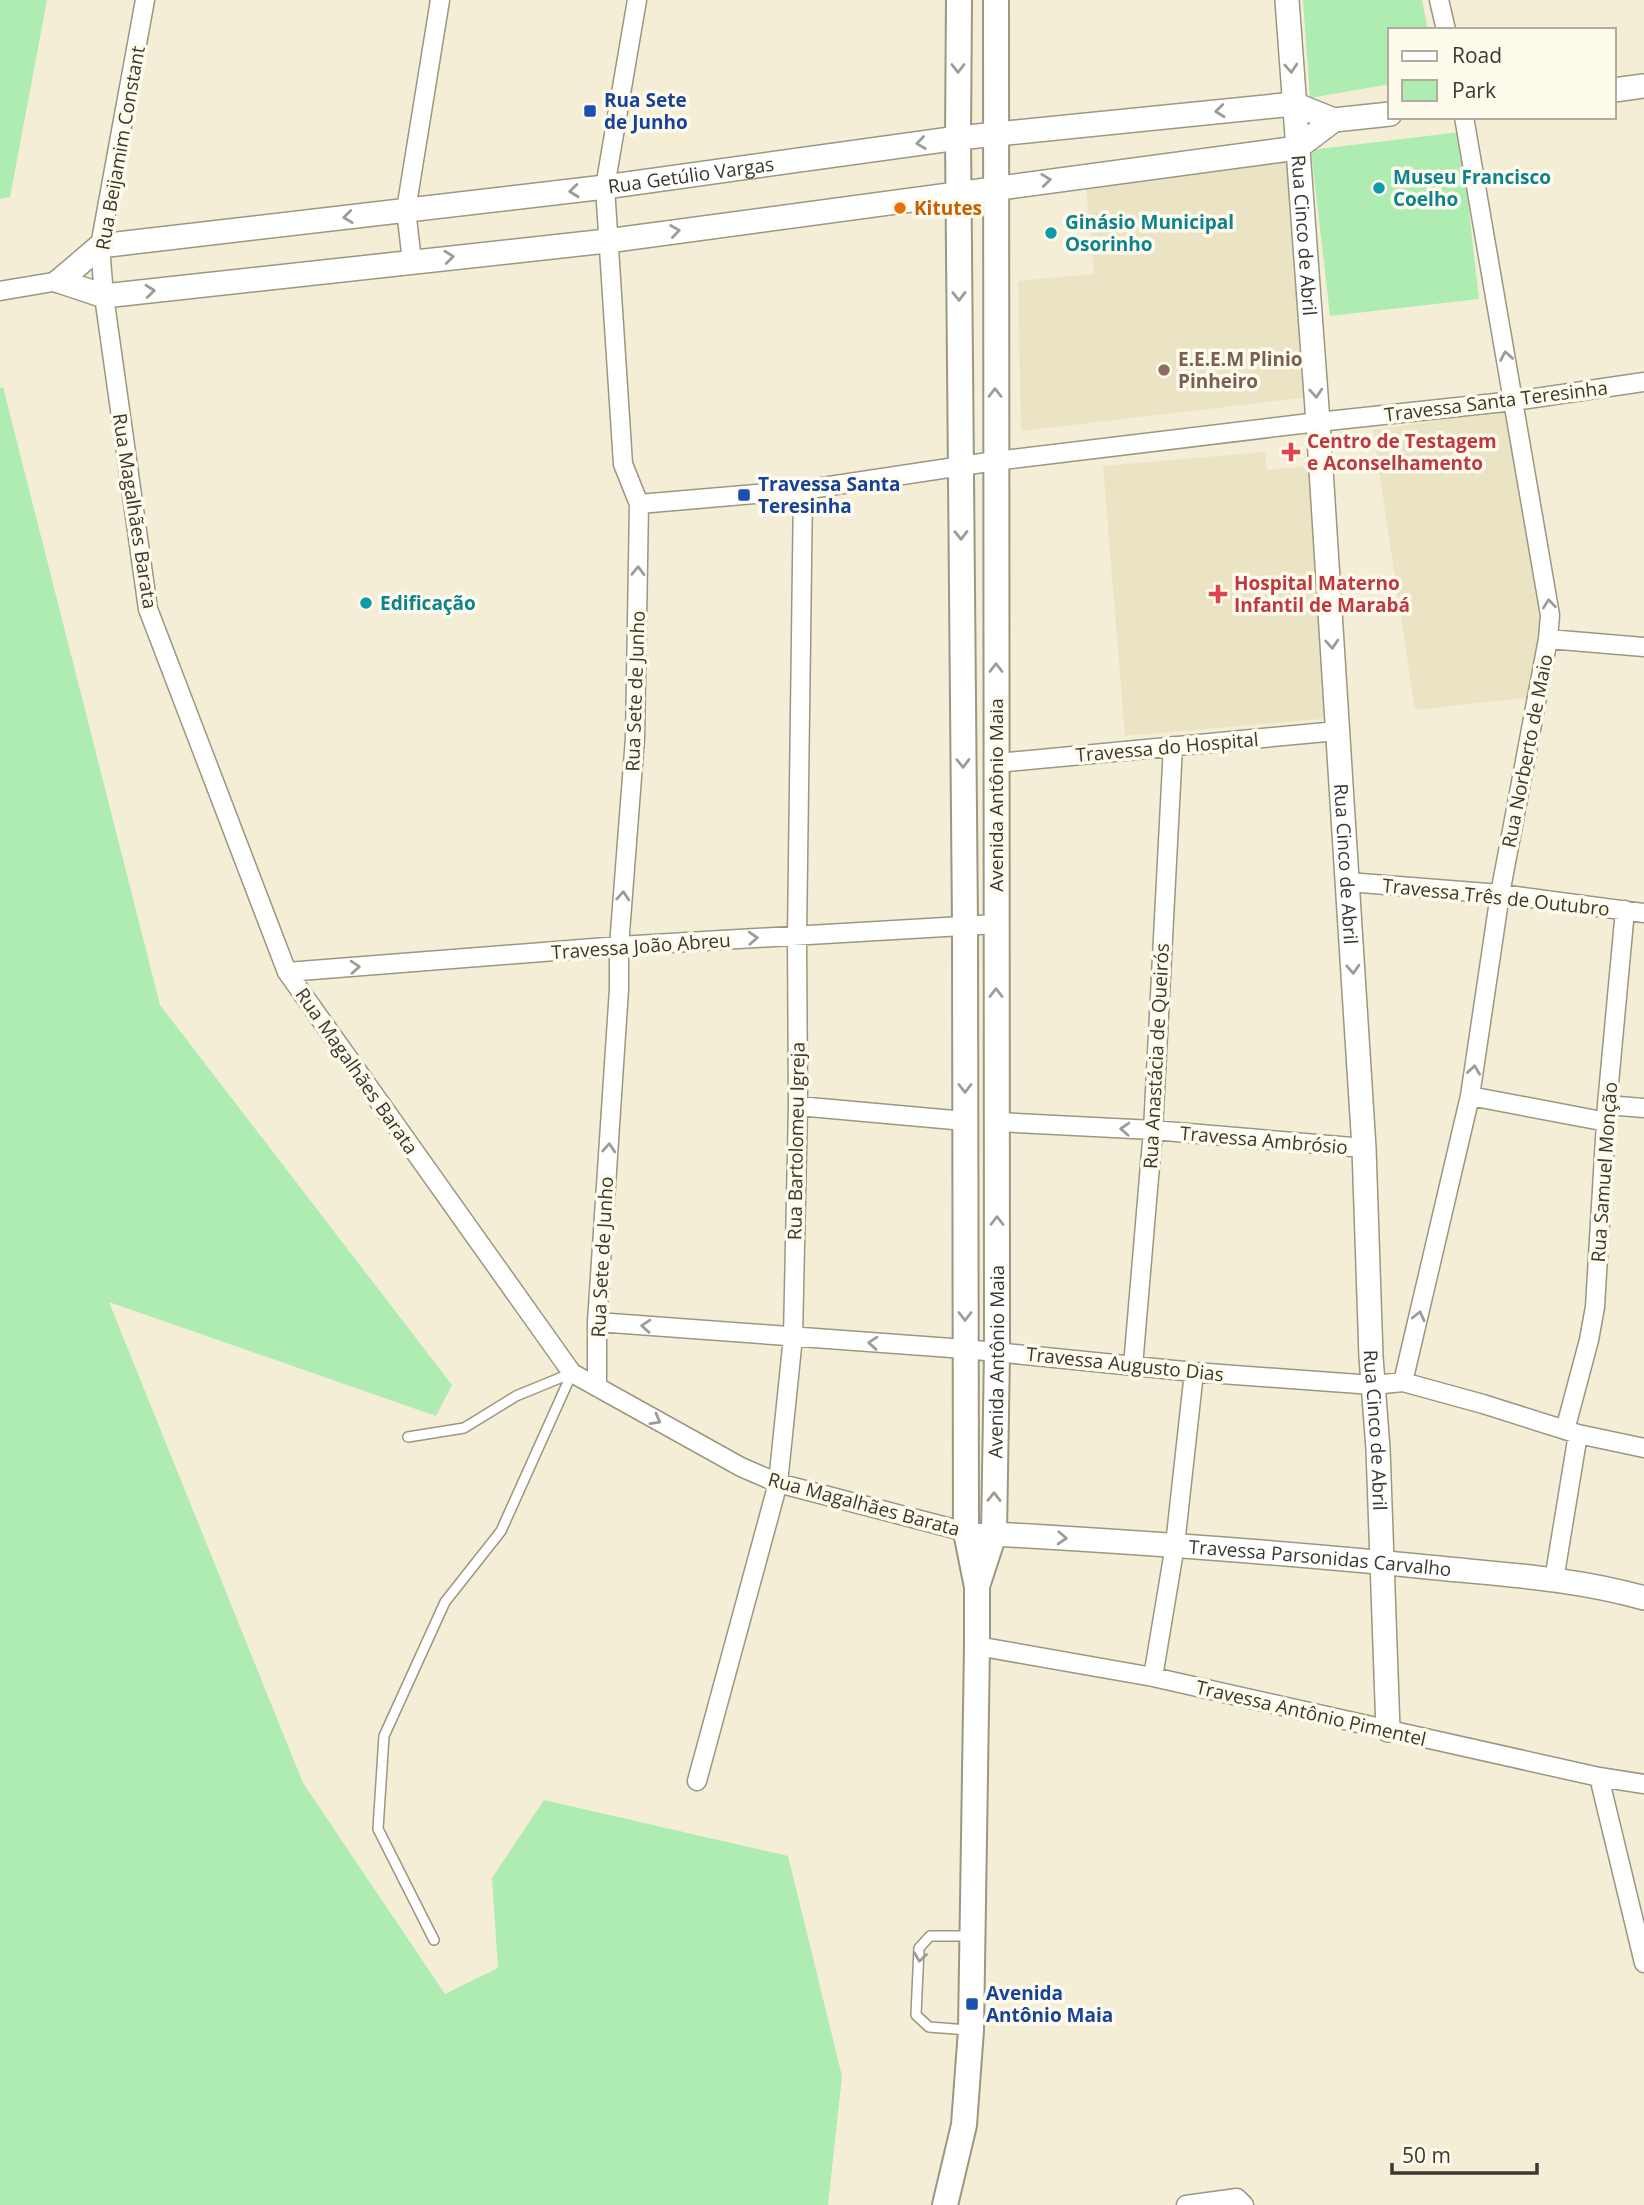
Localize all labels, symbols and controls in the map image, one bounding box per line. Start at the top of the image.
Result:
legend [1388,28,1616,119]
text: Road [1452,41,1502,69]
street label: Rua Beijamim Constant [89,44,151,252]
one-way arrow [950,63,966,74]
one-way arrow [1284,63,1299,74]
text: Park [1452,76,1496,104]
place label: Rua Sete de Junho [604,87,688,135]
marker: Rua Sete de Junho [582,103,598,119]
one-way arrow [1214,103,1225,118]
one-way arrow [915,136,927,151]
street label: Rua Getúlio Vargas [606,151,776,199]
street label: Rua Cinco de Abril [1285,154,1323,317]
place label: Museu Francisco Coelho [1393,164,1551,212]
one-way arrow [1040,173,1052,188]
marker: Museu Francisco Coelho [1371,180,1387,196]
one-way arrow [568,183,580,198]
place label: Kitutes [914,195,982,221]
marker: Kitutes [892,200,908,216]
one-way arrow [342,209,354,224]
place label: Ginásio Municipal Osorinho [1065,209,1234,257]
one-way arrow [669,224,681,239]
marker: Ginásio Municipal Osorinho [1043,225,1059,241]
one-way arrow [443,250,455,265]
one-way arrow [144,283,155,298]
one-way arrow [951,291,967,301]
place label: E.E.E.M Plinio Pinheiro [1178,346,1303,394]
one-way arrow [1499,350,1514,362]
marker: E.E.E.M Plinio Pinheiro [1156,362,1172,378]
street label: Travessa Santa Teresinha [1383,374,1609,428]
one-way arrow [987,387,1003,398]
one-way arrow [1308,387,1323,398]
street label: Rua Magalhães Barata [107,411,163,611]
place label: Centro de Testagem e Aconselhamento [1307,428,1497,476]
marker: Centro de Testagem e Aconselhamento [1281,442,1301,462]
place label: Travessa Santa Teresinha [758,471,901,519]
marker: Travessa Santa Teresinha [736,487,752,503]
one-way arrow [953,531,969,541]
one-way arrow [630,565,646,576]
place label: Hospital Materno Infantil de Marabá [1234,570,1410,618]
marker: Hospital Materno Infantil de Marabá [1208,584,1228,604]
place label: Edificação [380,590,476,616]
marker: Edificação [358,595,374,611]
one-way arrow [1541,598,1556,610]
street label: Rua Sete de Junho [619,610,651,772]
one-way arrow [1324,639,1339,650]
street label: Rua Norberto de Maio [1495,652,1559,850]
one-way arrow [988,662,1004,672]
street label: Avenida Antônio Maia [983,698,1009,892]
street label: Travessa do Hospital [1074,726,1260,768]
one-way arrow [956,758,971,769]
street label: Rua Cinco de Abril [1328,783,1364,945]
street label: Travessa Três de Outubro [1381,872,1611,922]
one-way arrow [615,890,630,901]
street label: Travessa João Abreu [550,927,732,965]
one-way arrow [748,931,759,946]
street label: Rua Anastácia de Queirós [1137,942,1175,1170]
one-way arrow [350,959,361,974]
one-way arrow [1345,964,1360,975]
street label: Rua Magalhães Barata [290,983,424,1159]
one-way arrow [988,987,1004,998]
street label: Rua Bartolomeu Igreja [781,1042,811,1240]
one-way arrow [1466,1064,1481,1076]
street label: Rua Samuel Monção [1585,1081,1623,1263]
one-way arrow [957,1084,973,1094]
street label: Travessa Ambrósio [1179,1120,1349,1160]
one-way arrow [1119,1122,1130,1137]
one-way arrow [601,1142,616,1153]
street label: Rua Sete de Junho [585,1176,619,1338]
one-way arrow [989,1215,1005,1225]
street label: Avenida Antônio Maia [982,1265,1010,1459]
one-way arrow [1410,1310,1425,1322]
one-way arrow [957,1311,973,1322]
one-way arrow [640,1319,651,1334]
one-way arrow [867,1336,878,1351]
street label: Travessa Augusto Dias [1025,1341,1225,1387]
street label: Rua Cinco de Abril [1358,1349,1393,1511]
one-way arrow [649,1412,662,1425]
street label: Rua Magalhães Barata [765,1466,963,1542]
one-way arrow [987,1491,1002,1502]
one-way arrow [1056,1530,1067,1545]
street label: Travessa Parsonidas Carvalho [1188,1534,1453,1582]
street label: Travessa Antônio Pimentel [1193,1674,1429,1752]
one-way arrow [913,1951,928,1963]
place label: Avenida Antônio Maia [986,1980,1113,2028]
marker: Avenida Antônio Maia [964,1996,980,2012]
scale bar [1392,2132,1537,2176]
text: 50 m [1402,2141,1451,2169]

